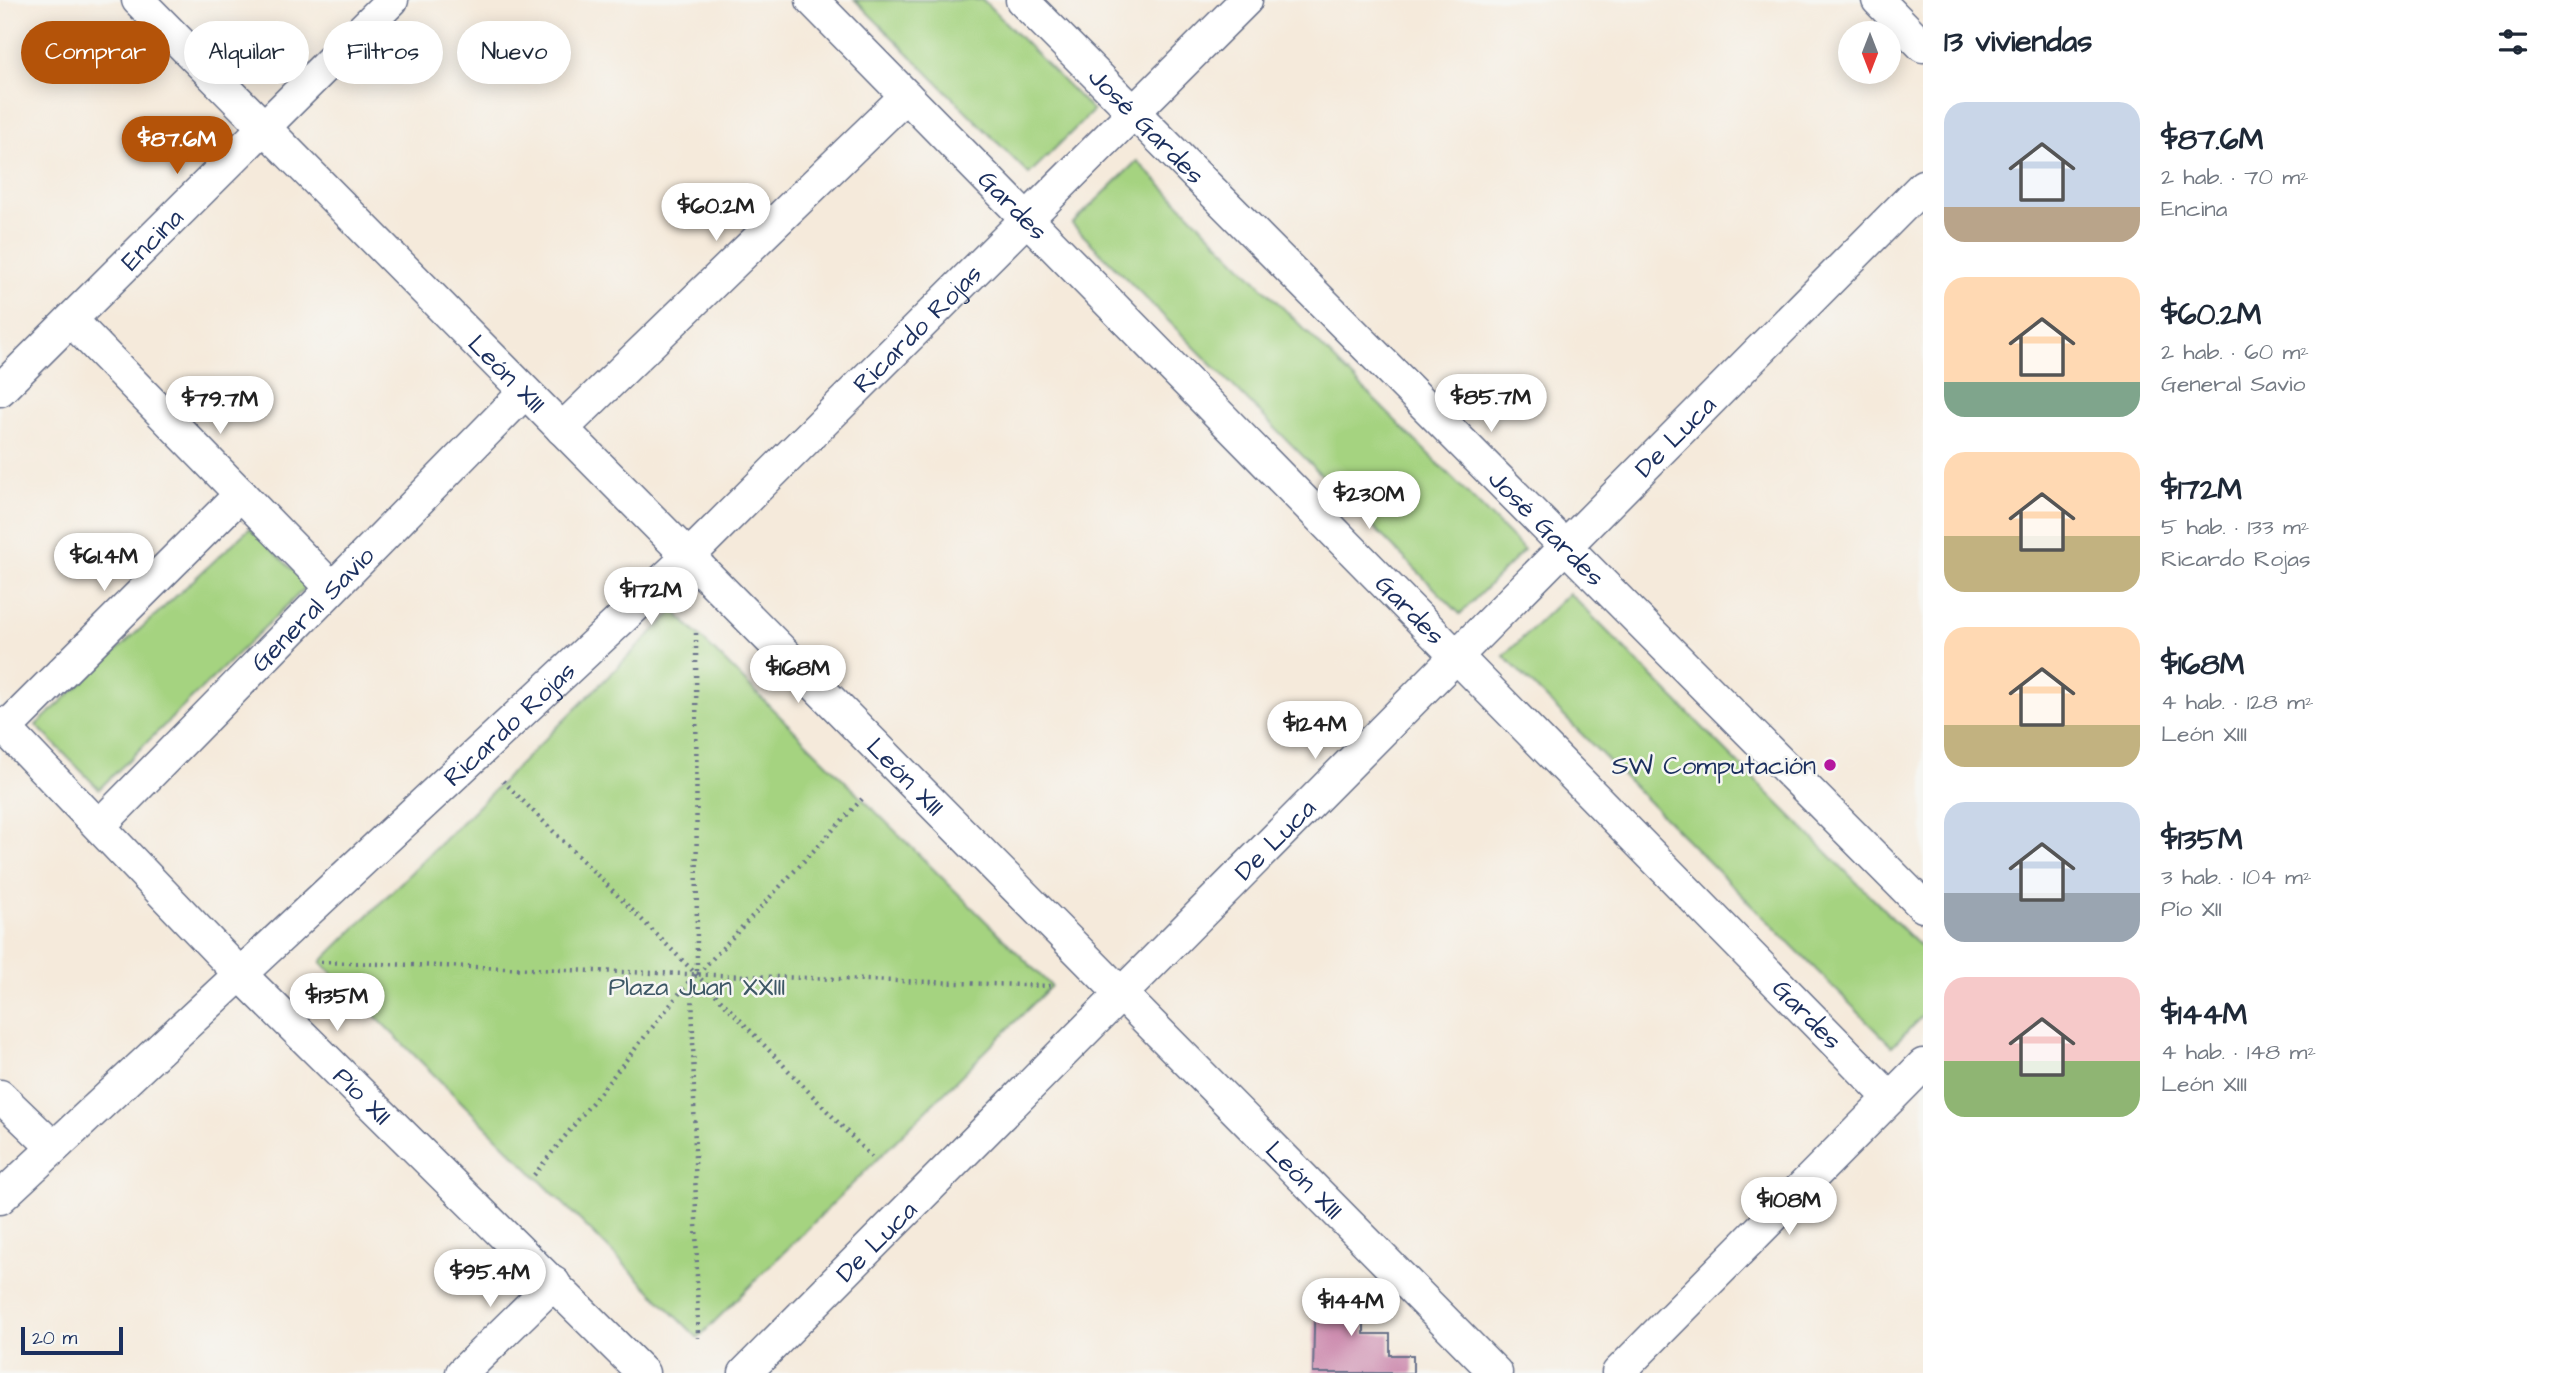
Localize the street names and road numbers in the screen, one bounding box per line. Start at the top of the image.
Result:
street label: José Gardes [1080,60,1212,193]
street label: Gardes [969,162,1055,249]
street label: Encina [113,201,192,279]
street label: Ricardo Rojas [845,257,990,401]
street label: León XIII [459,327,554,421]
street label: De Luca [1627,388,1724,486]
street label: José Gardes [1480,462,1612,595]
street label: General Savio [243,538,383,680]
street label: Gardes [1367,567,1453,653]
street label: Ricardo Rojas [436,653,584,795]
street label: León XIII [858,730,952,824]
street label: De Luca [1227,791,1324,889]
street label: Gardes [1764,971,1850,1058]
street label: Pío XII [325,1059,399,1133]
street label: León XIII [1257,1133,1351,1228]
street label: De Luca [828,1193,926,1291]

